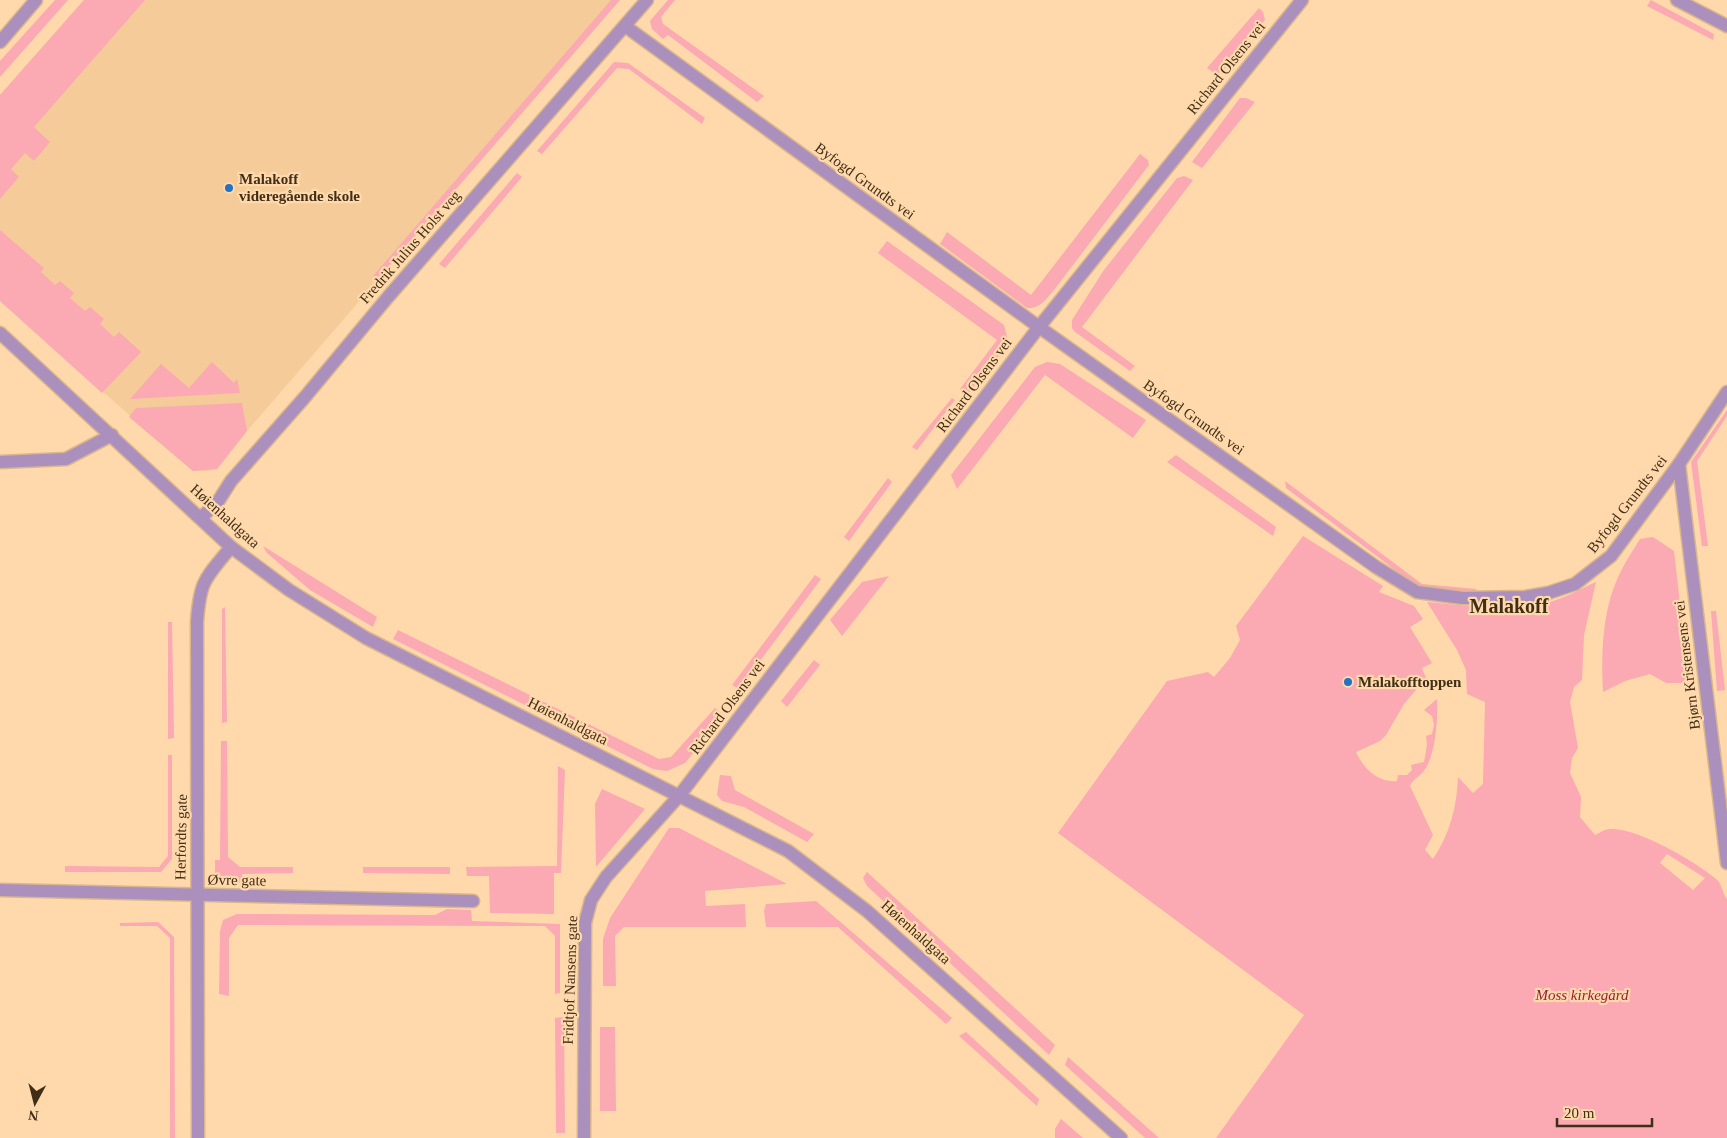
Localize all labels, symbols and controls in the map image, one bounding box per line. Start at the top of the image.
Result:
street label: Richard Olsens vei [1184,19,1268,117]
street label: Byfogd Grundts vei [812,140,918,222]
place label: Malakoff videregående skole [239,171,360,204]
marker: Malakoff videregående skole [223,182,235,194]
street label: Fredrik Julius Holst veg [357,187,464,307]
street label: Richard Olsens vei [933,335,1015,435]
street label: Byfogd Grundts vei [1141,376,1247,458]
street label: Byfogd Grundts vei [1584,452,1670,556]
street label: Høienhaldgata [187,481,263,551]
district label: Malakoff [1470,595,1549,617]
street label: Bjørn Kristensens vei [1671,600,1703,730]
street label: Richard Olsens vei [686,657,768,757]
place label: Malakofftoppen [1358,674,1462,690]
marker: Malakofftoppen [1342,676,1354,688]
street label: Høienhaldgata [525,694,611,748]
street label: Herfordts gate [172,793,190,880]
street label: Øvre gate [208,871,267,889]
street label: Høienhaldgata [878,897,954,967]
street label: Fridtjof Nansens gate [560,915,580,1045]
park label: Moss kirkegård [1534,987,1629,1003]
north arrow [10,1078,60,1128]
scale bar [1557,1096,1652,1128]
text: 20 m [1564,1105,1595,1121]
text: N [28,1107,39,1123]

